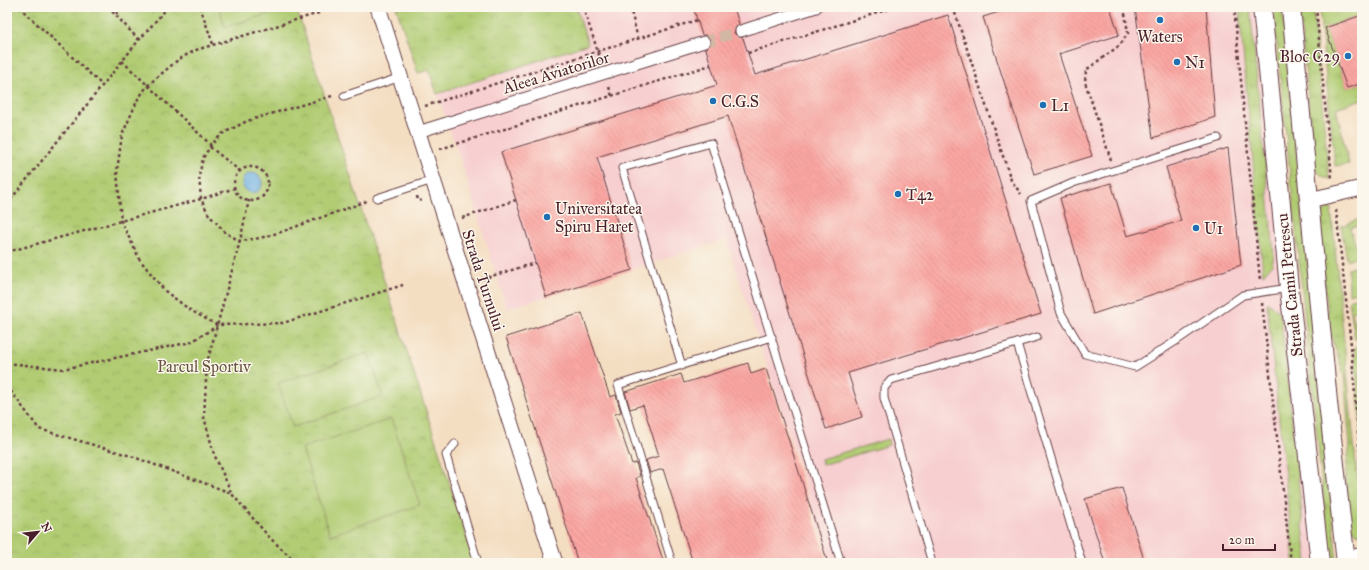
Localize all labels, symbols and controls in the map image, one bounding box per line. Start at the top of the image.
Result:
marker: Waters [1155,15,1165,25]
place label: Waters [1137,27,1183,46]
street label: Aleea Aviatorilor [500,47,612,98]
place label: Bloc C29 [1279,47,1340,66]
marker: Bloc C29 [1343,51,1353,61]
place label: N1 [1185,53,1205,72]
marker: N1 [1172,57,1182,67]
place label: C.G.S [721,92,759,111]
marker: C.G.S [708,96,718,106]
place label: L1 [1051,96,1069,115]
marker: L1 [1038,100,1048,110]
place label: T42 [906,185,934,204]
marker: T42 [893,189,903,199]
place label: Universitatea Spiru Haret [555,199,642,236]
marker: Universitatea Spiru Haret [542,212,552,222]
street label: Strada Camil Petrescu [1272,212,1306,357]
place label: U1 [1204,219,1223,238]
marker: U1 [1191,223,1201,233]
street label: Strada Turnului [458,227,509,334]
park label: Parcul Sportiv [157,357,252,376]
north arrow [18,512,58,552]
text: N [38,520,55,535]
scale bar [1223,526,1275,552]
text: 20 m [1229,533,1255,547]

